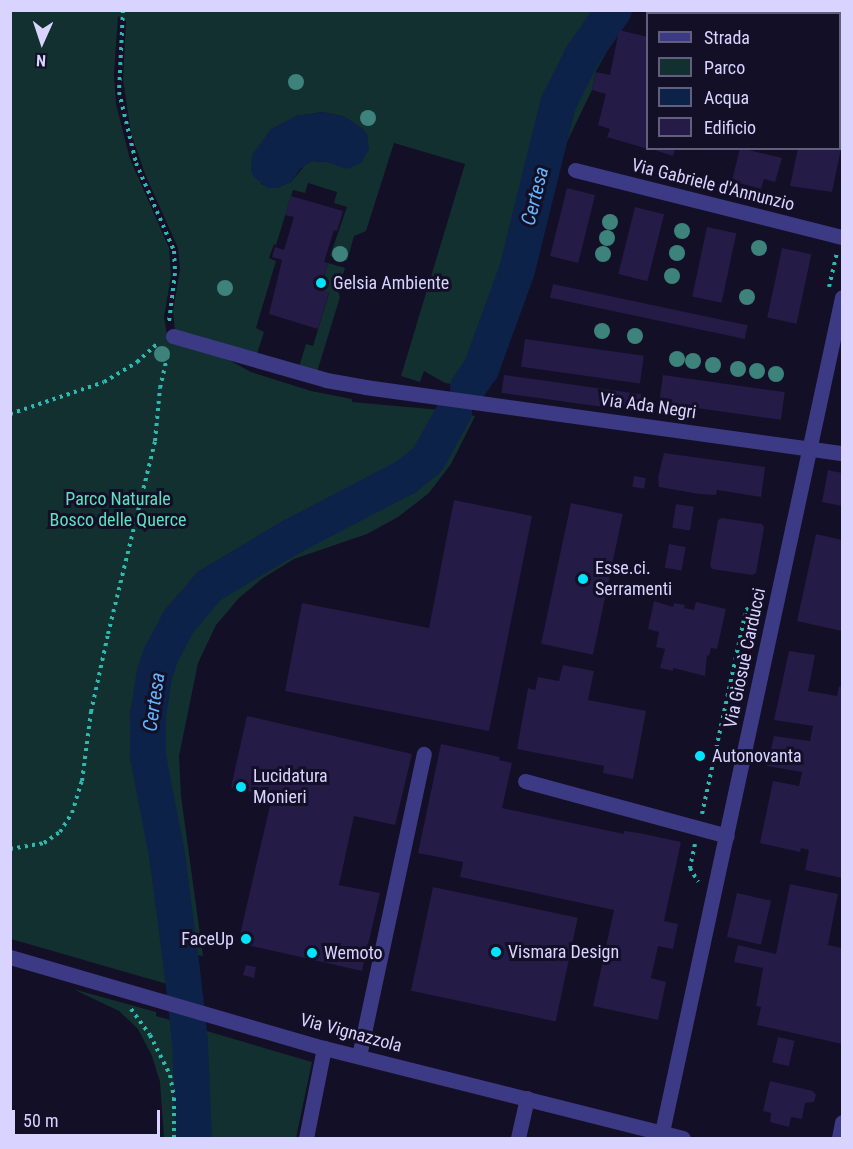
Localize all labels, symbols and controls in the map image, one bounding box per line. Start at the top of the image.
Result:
north arrow [12,12,72,72]
legend [646,12,841,150]
text: Strada [704,27,750,48]
text: N [36,51,46,70]
text: Parco [704,57,745,78]
text: Acqua [704,87,749,108]
text: Edificio [704,117,756,138]
street label: Via Gabriele d'Annunzio [629,154,797,216]
water label: Certesa [516,164,554,228]
place label: Gelsia Ambiente [333,272,449,294]
marker: Gelsia Ambiente [314,276,328,290]
street label: Via Ada Negri [598,389,698,423]
park label: Parco Naturale Bosco delle Querce [50,489,186,532]
place label: Esse.ci. Serramenti [595,558,672,600]
marker: Esse.ci. Serramenti [576,572,590,586]
street label: Via Giosuè Carducci [720,586,770,730]
water label: Certesa [138,671,170,733]
place label: Autonovanta [712,745,802,767]
marker: Autonovanta [693,749,707,763]
place label: Lucidatura Monieri [253,766,328,808]
marker: Lucidatura Monieri [234,780,248,794]
place label: FaceUp [181,928,234,950]
marker: FaceUp [239,932,253,946]
place label: Vismara Design [508,941,619,963]
place label: Wemoto [324,942,383,964]
marker: Vismara Design [489,945,503,959]
marker: Wemoto [305,946,319,960]
street label: Via Vignazzola [298,1009,404,1057]
scale bar [15,1098,164,1136]
text: 50 m [23,1110,58,1131]

